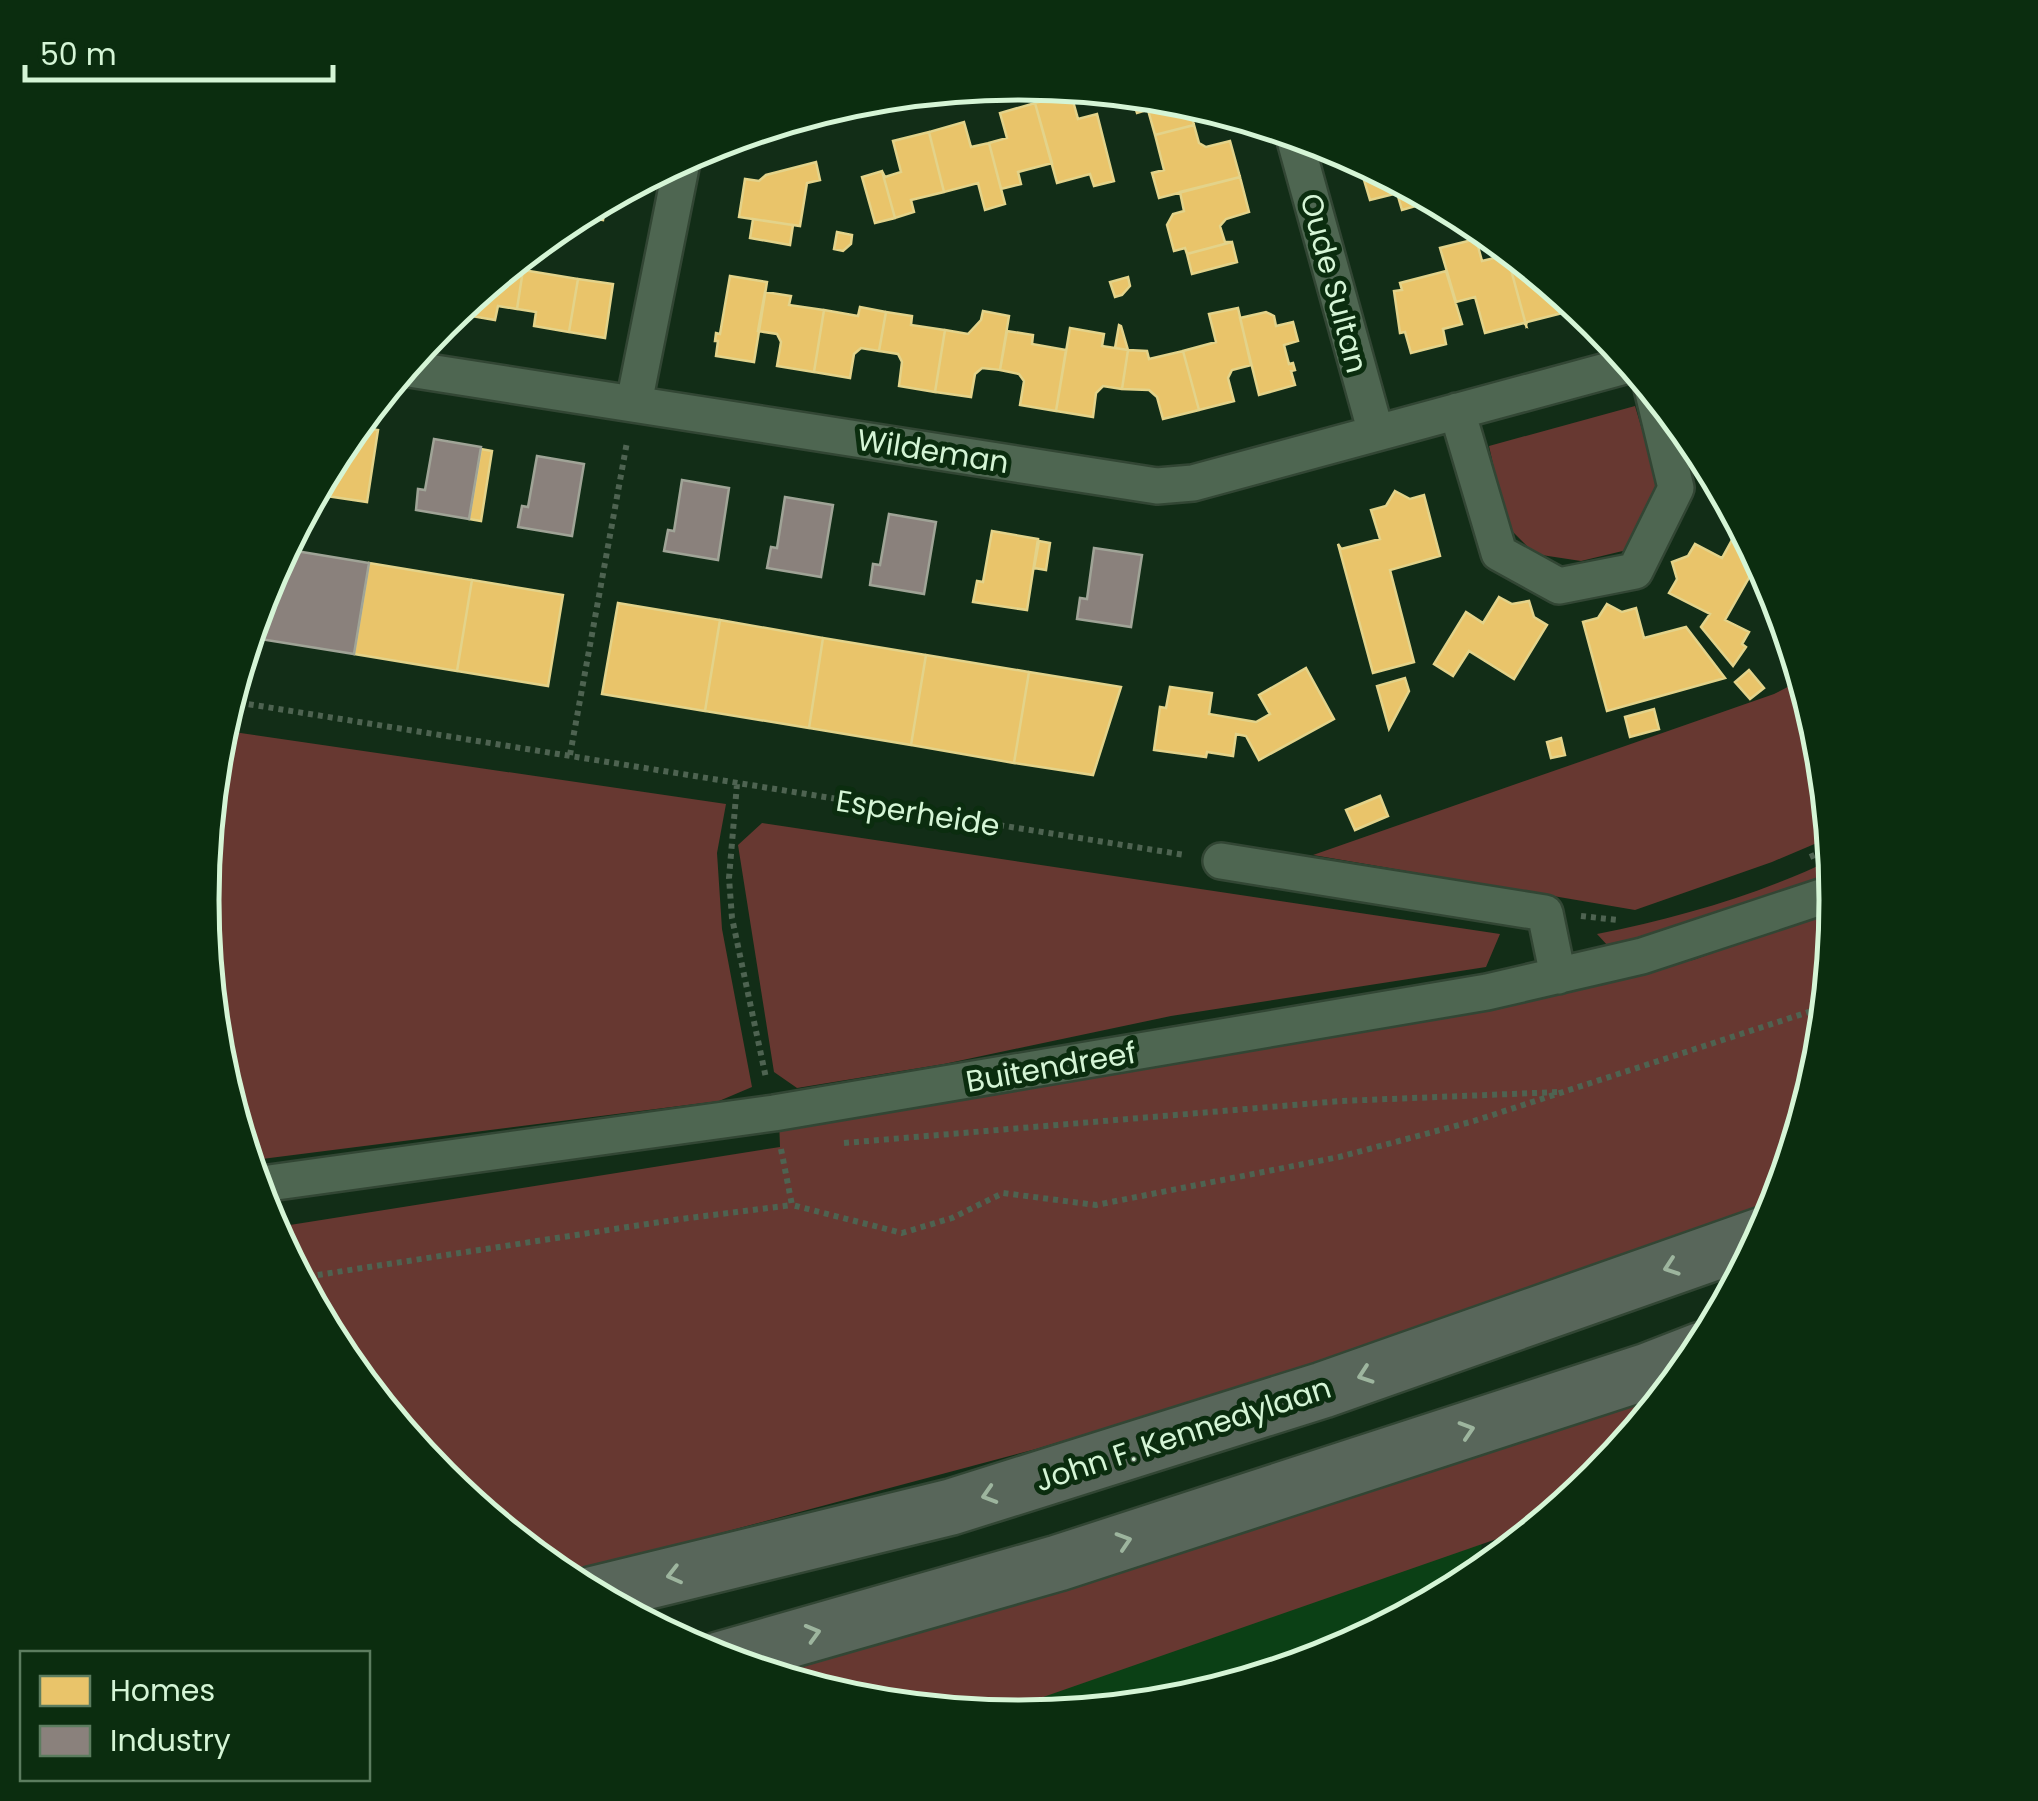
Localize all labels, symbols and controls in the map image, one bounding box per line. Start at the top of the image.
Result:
scale bar [25,20,332,82]
text: 50 m [40,33,117,76]
street label: Oude Sultan [1289,188,1379,378]
street label: Wildeman [854,418,1012,484]
street label: Esperheide [833,779,1003,847]
street label: Buitendreef [962,1031,1140,1103]
one-way arrow [1664,1256,1681,1276]
one-way arrow [1357,1364,1374,1384]
street label: John F. Kennedylaan [1029,1366,1337,1502]
one-way arrow [1457,1421,1474,1441]
one-way arrow [981,1484,998,1504]
one-way arrow [1115,1533,1132,1553]
one-way arrow [666,1563,683,1584]
one-way arrow [804,1624,821,1645]
legend [20,1651,370,1781]
text: Homes [110,1669,215,1712]
text: Industry [110,1719,231,1762]

